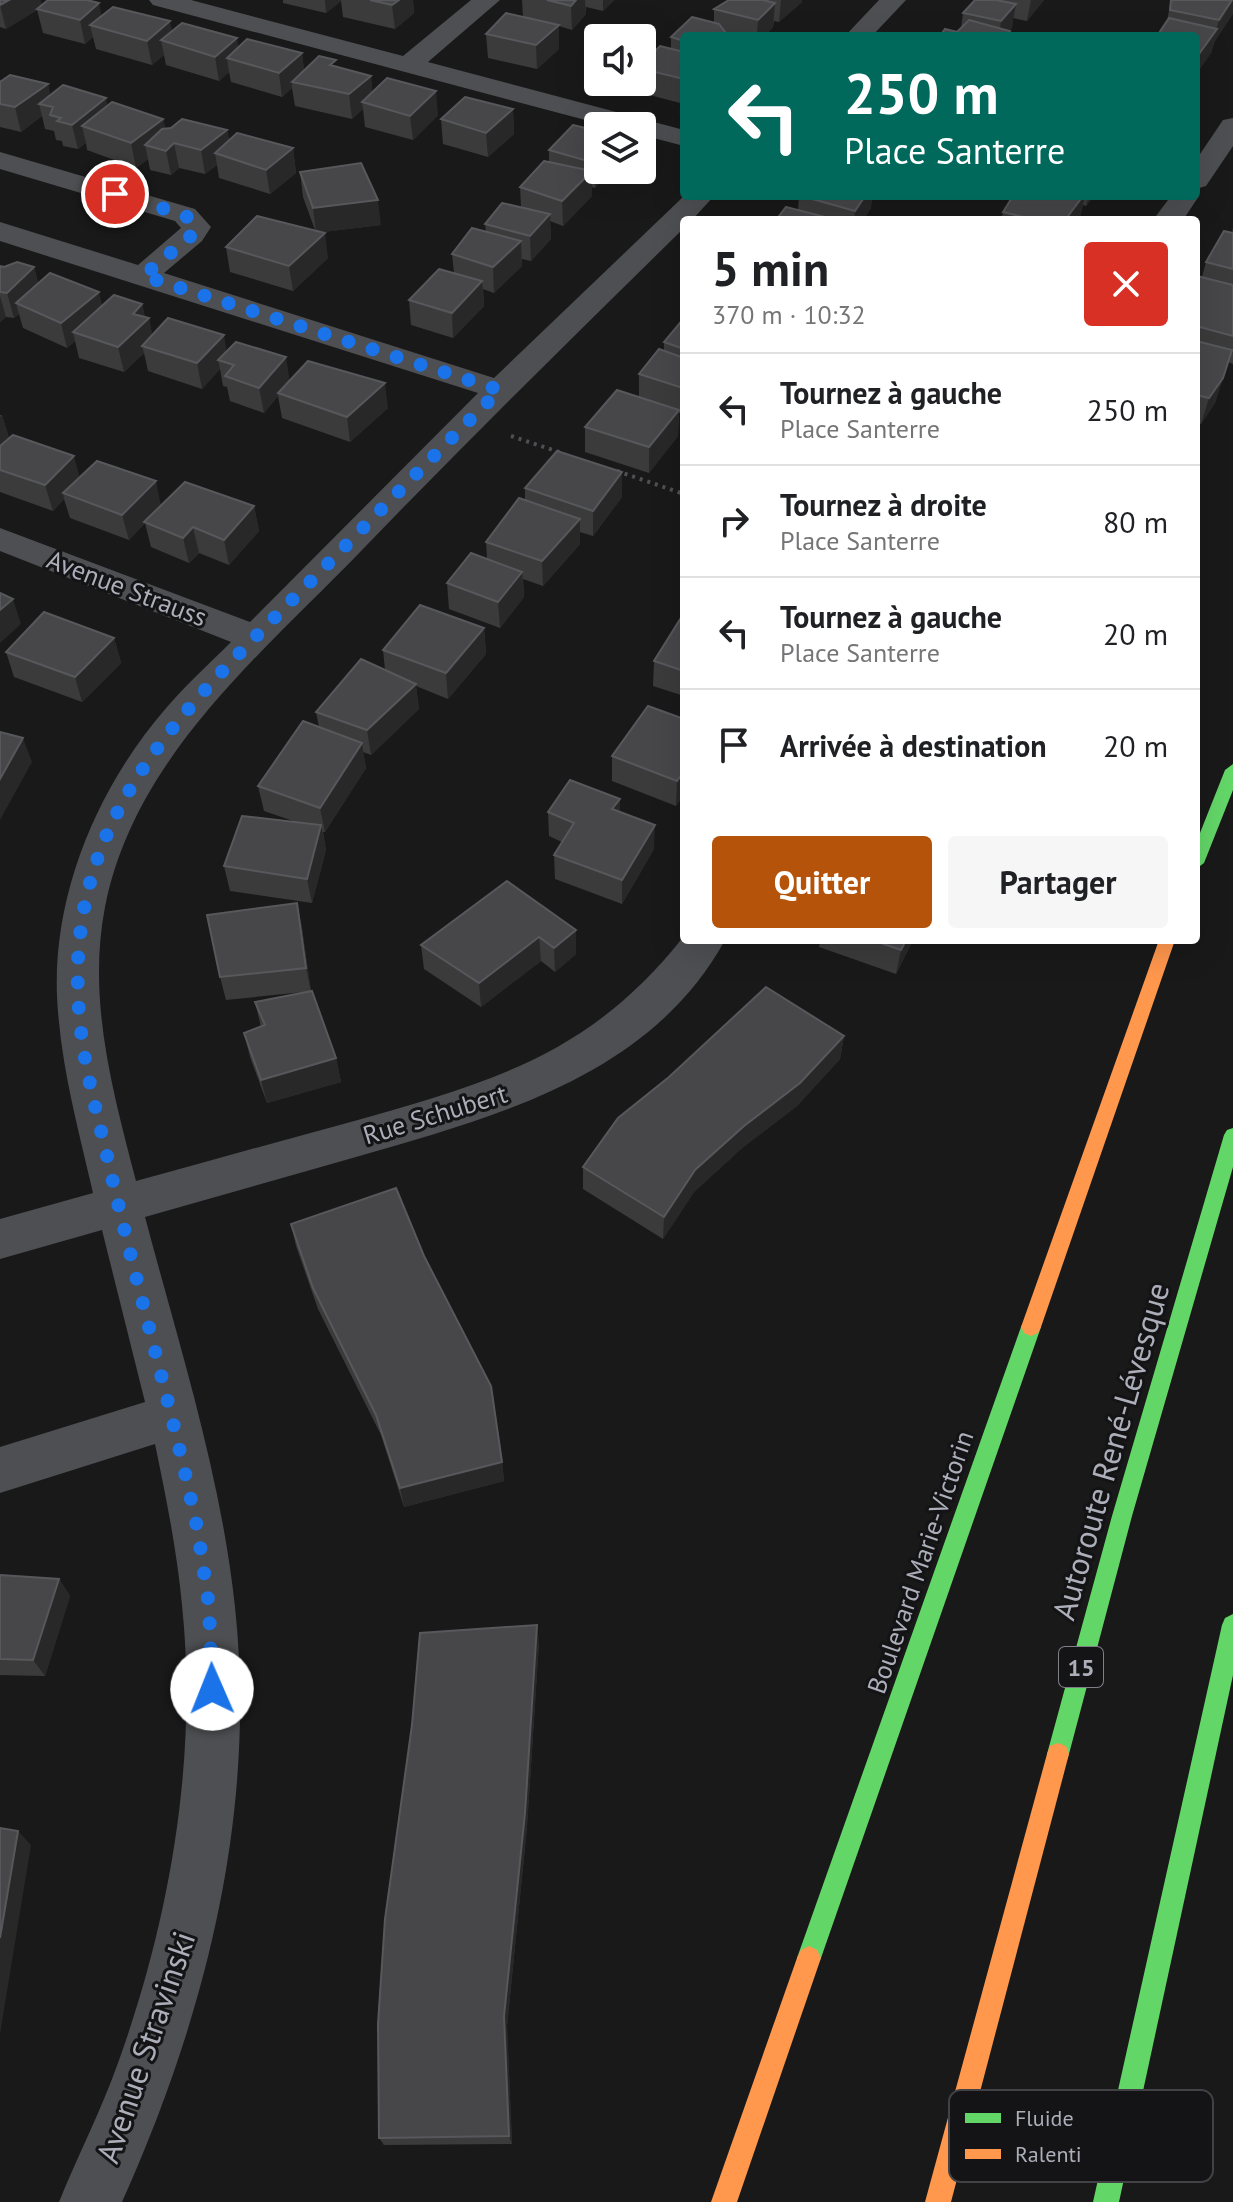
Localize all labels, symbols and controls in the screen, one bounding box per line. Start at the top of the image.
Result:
map controls [584,24,656,184]
button: sound [584,24,656,96]
text: 250 m [844,57,999,129]
icon: left [712,64,816,168]
button: layers [584,112,656,184]
text: Place Santerre [844,127,1065,174]
pin [81,160,149,228]
icon: arrive [93,172,137,216]
text: 5 min [712,237,829,299]
button: close [1084,242,1168,326]
text: 370 m · 10:32 [712,298,866,331]
text: Tournez à gauche [780,373,1002,412]
icon: left [712,387,756,431]
text: 250 m [1087,390,1168,429]
text: Place Santerre [780,412,940,445]
text: Tournez à droite [780,485,987,524]
icon: right [712,499,756,543]
text: 80 m [1103,502,1168,541]
text: Place Santerre [780,524,940,557]
street label: Avenue Strauss [42,542,212,634]
text: Tournez à gauche [780,597,1002,636]
icon: left [712,611,756,655]
text: 20 m [1103,614,1168,653]
text: Place Santerre [780,636,940,669]
icon: arrive [712,723,756,767]
text: Arrivée à destination [780,726,1047,765]
text: 20 m [1103,726,1168,765]
button: Quitter [712,836,932,928]
button: Partager [948,836,1168,928]
street label: Rue Schubert [359,1076,511,1152]
street label: Autoroute René-Lévesque [1042,1278,1178,1624]
street label: Boulevard Marie-Victorin [860,1426,980,1698]
position arrow [170,1647,254,1731]
road number: 15 [1059,1647,1103,1687]
street label: Avenue Stravinski [86,1926,204,2168]
legend [949,2090,1213,2182]
text: Fluide [1015,2104,1074,2132]
text: Ralenti [1015,2140,1082,2168]

